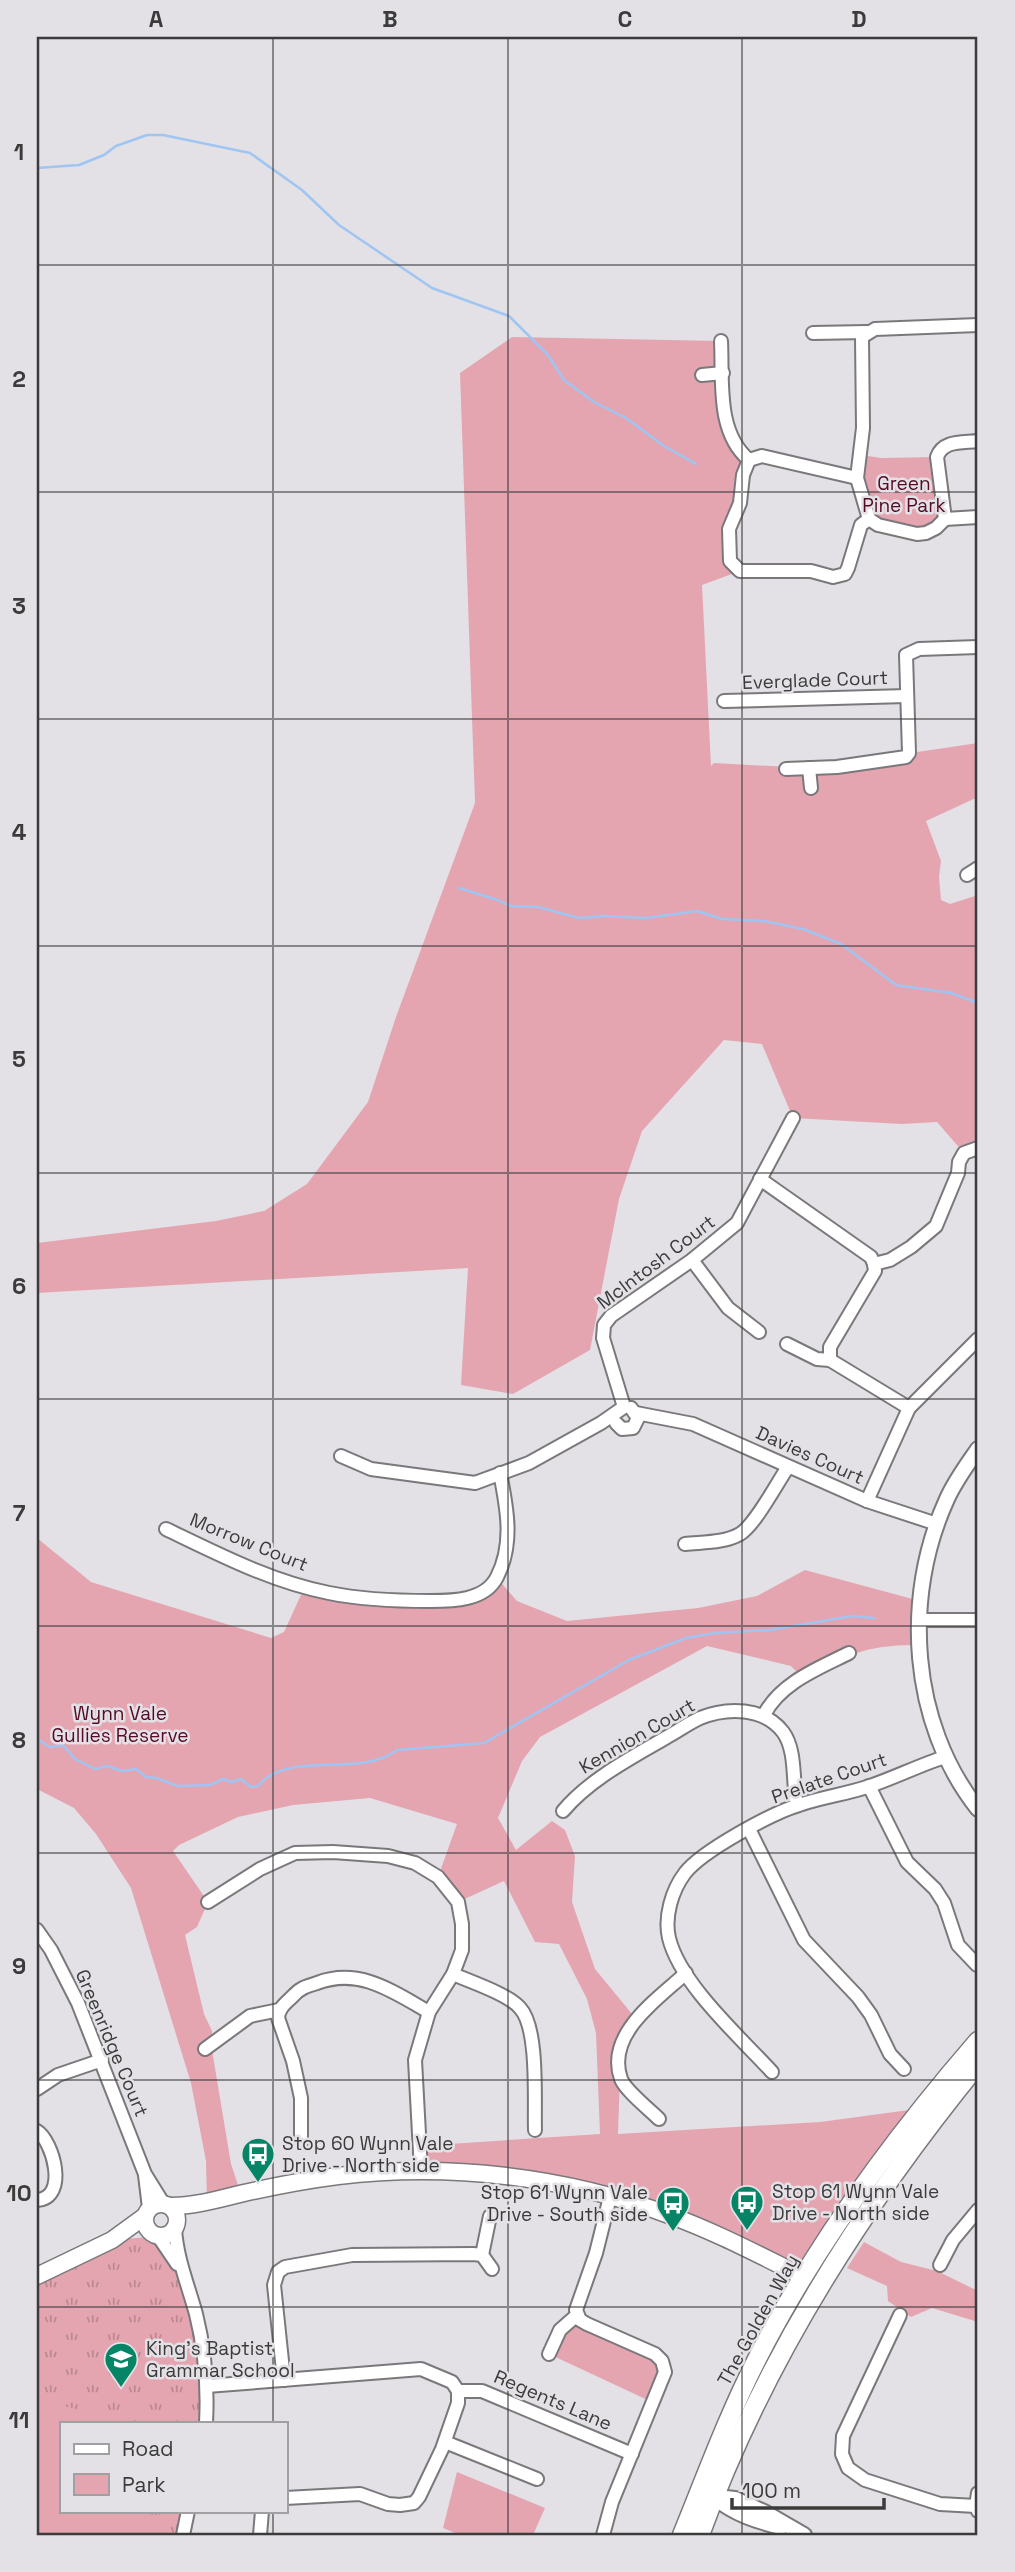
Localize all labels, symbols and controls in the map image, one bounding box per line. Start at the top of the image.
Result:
text: A [149,4,164,34]
text: B [382,4,398,34]
text: C [618,4,632,34]
text: D [851,4,867,34]
text: 1 [14,137,24,167]
text: 2 [12,364,26,394]
park label: Green Pine Park [862,471,946,518]
text: 3 [12,591,26,621]
street label: Everglade Court [742,665,888,695]
text: 4 [12,817,27,847]
text: 5 [12,1044,26,1074]
street label: McIntosh Court [592,1209,720,1315]
text: 6 [12,1271,26,1301]
street label: Davies Court [752,1420,868,1490]
text: 7 [13,1498,26,1528]
street label: Morrow Court [186,1507,312,1577]
street label: Kennion Court [574,1693,700,1779]
park label: Wynn Vale Gullies Reserve [51,1701,189,1748]
text: 8 [12,1725,26,1755]
street label: Prelate Court [768,1747,890,1809]
text: 9 [12,1951,26,1981]
street label: Greenridge Court [70,1966,154,2120]
place label: Stop 60 Wynn Vale Drive - North side [282,2131,454,2178]
bus stop icon: Stop 60 Wynn Vale Drive - North side [239,2135,277,2184]
text: 10 [6,2178,32,2208]
place label: Stop 61 Wynn Vale Drive - North side [772,2179,939,2226]
place label: Stop 61 Wynn Vale Drive - South side [481,2180,648,2227]
bus stop icon: Stop 61 Wynn Vale Drive - North side [728,2183,766,2232]
bus stop icon: Stop 61 Wynn Vale Drive - South side [654,2184,692,2233]
street label: The Golden Way [712,2250,804,2390]
place label: King's Baptist Grammar School [146,2336,295,2383]
school or university icon: King's Baptist Grammar School [102,2340,140,2389]
street label: Regents Lane [490,2364,616,2436]
text: 11 [9,2405,29,2435]
legend [60,2422,287,2512]
text: Road [122,2435,174,2462]
scale bar [732,2467,884,2511]
text: Park [122,2471,166,2498]
text: 100 m [742,2477,801,2504]

